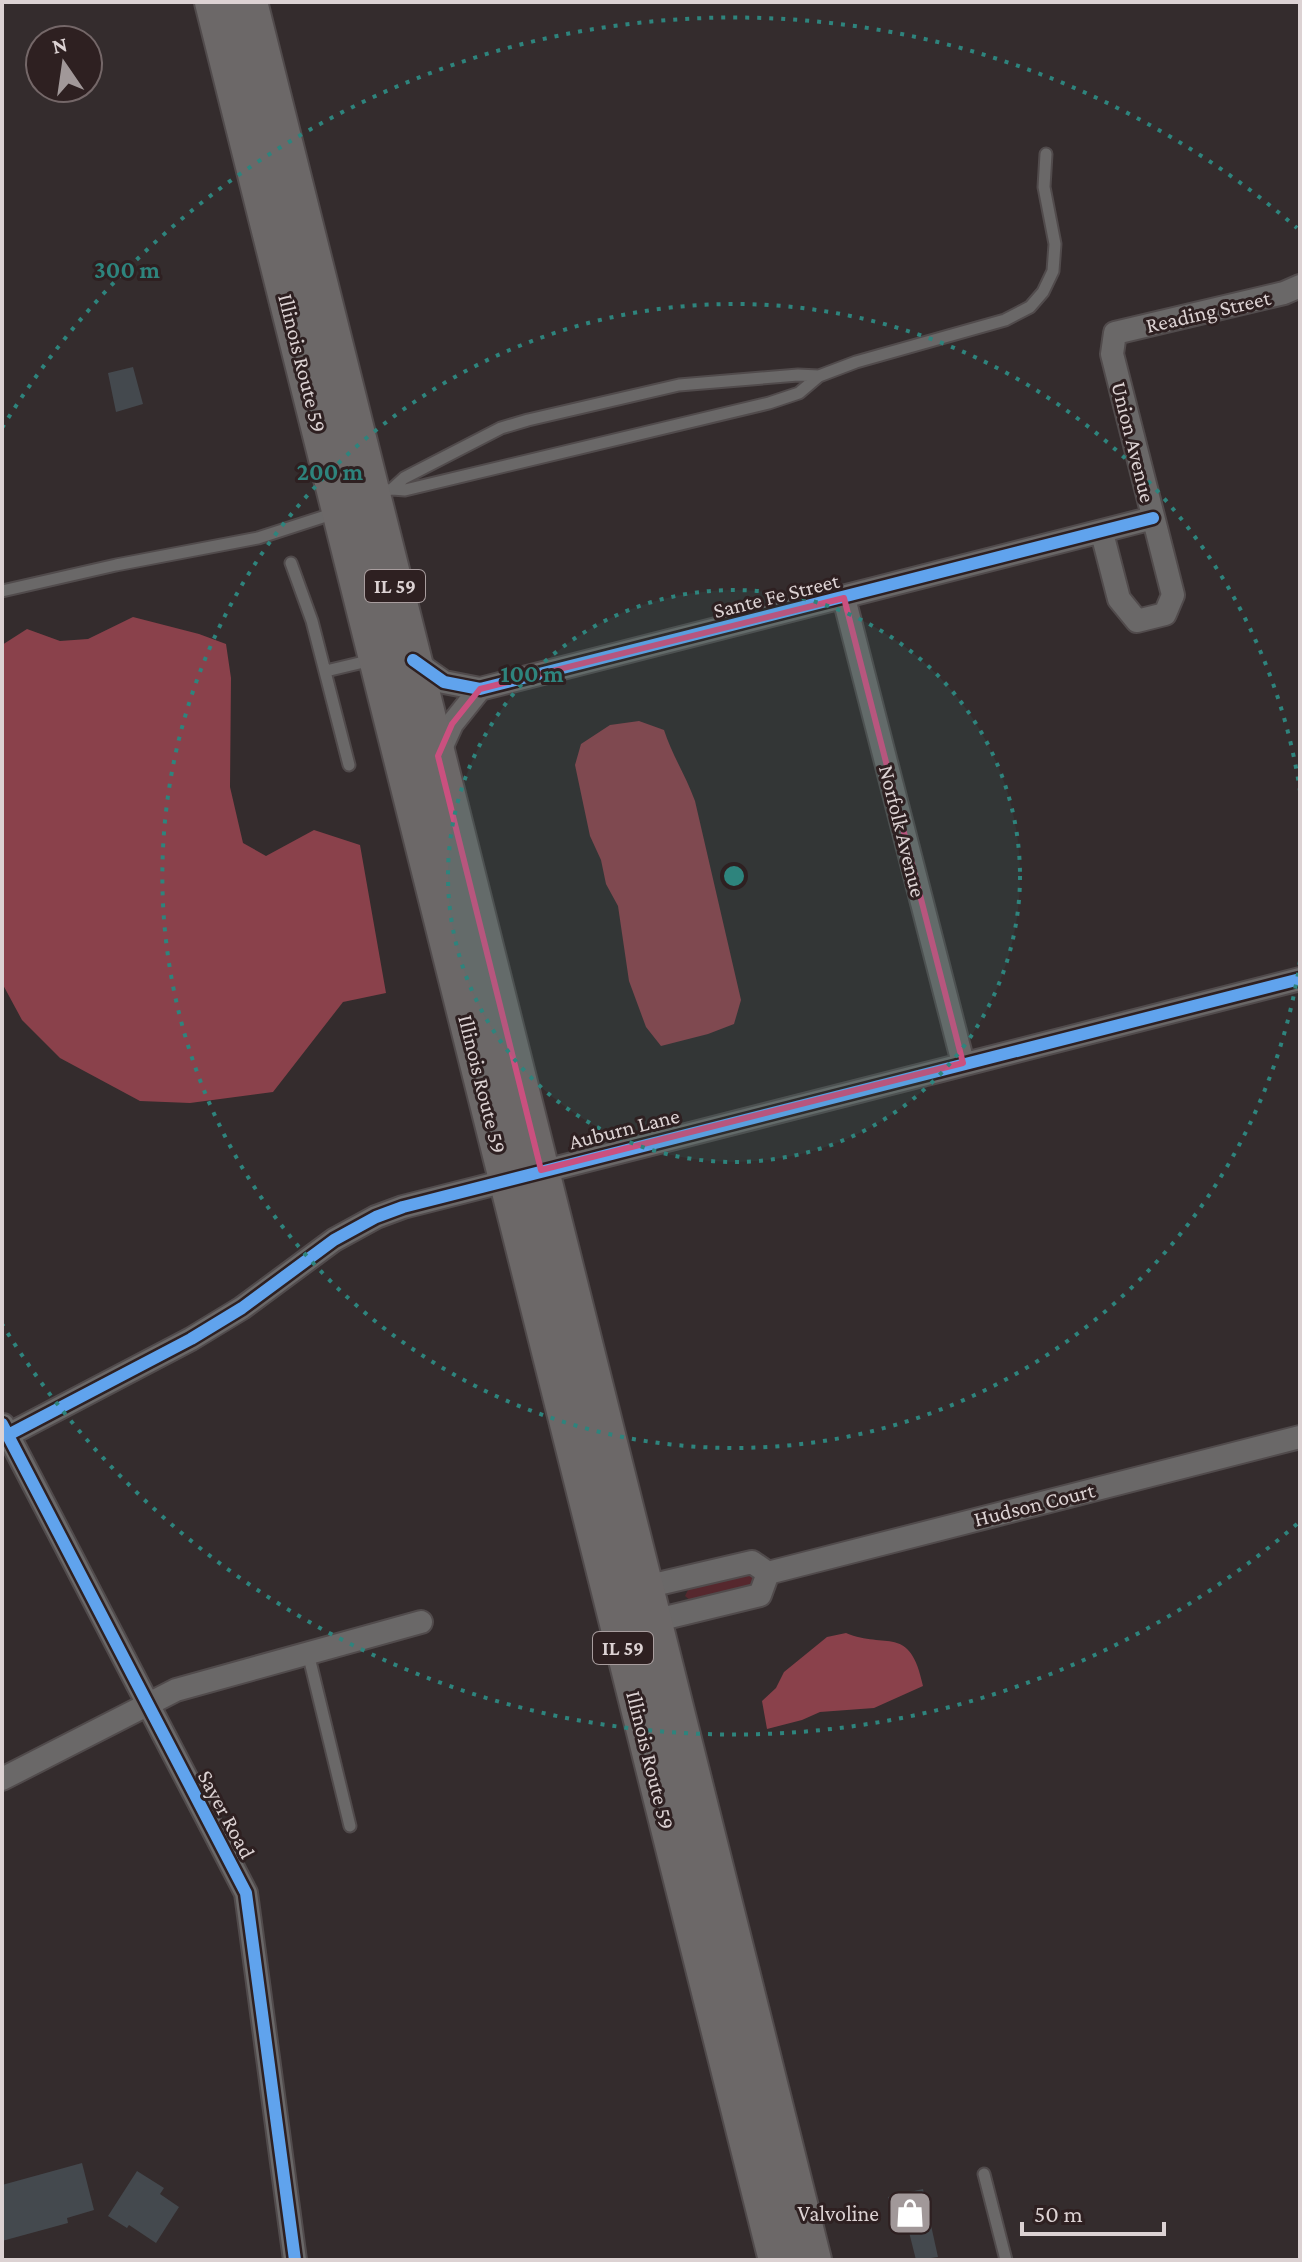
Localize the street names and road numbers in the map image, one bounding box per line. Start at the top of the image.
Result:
street label: Reading Street [1143,285,1274,338]
street label: Illinois Route 59 [273,291,332,435]
street label: Union Avenue [1106,379,1161,505]
street label: Sante Fe Street [711,568,842,623]
road number: IL 59 [365,570,425,602]
street label: Norfolk Avenue [874,762,931,900]
street label: Illinois Route 59 [453,1012,512,1156]
street label: Auburn Lane [566,1103,682,1154]
street label: Hudson Court [971,1477,1098,1532]
road number: IL 59 [593,1632,653,1664]
street label: Illinois Route 59 [621,1688,680,1832]
street label: Sayer Road [193,1766,260,1863]

